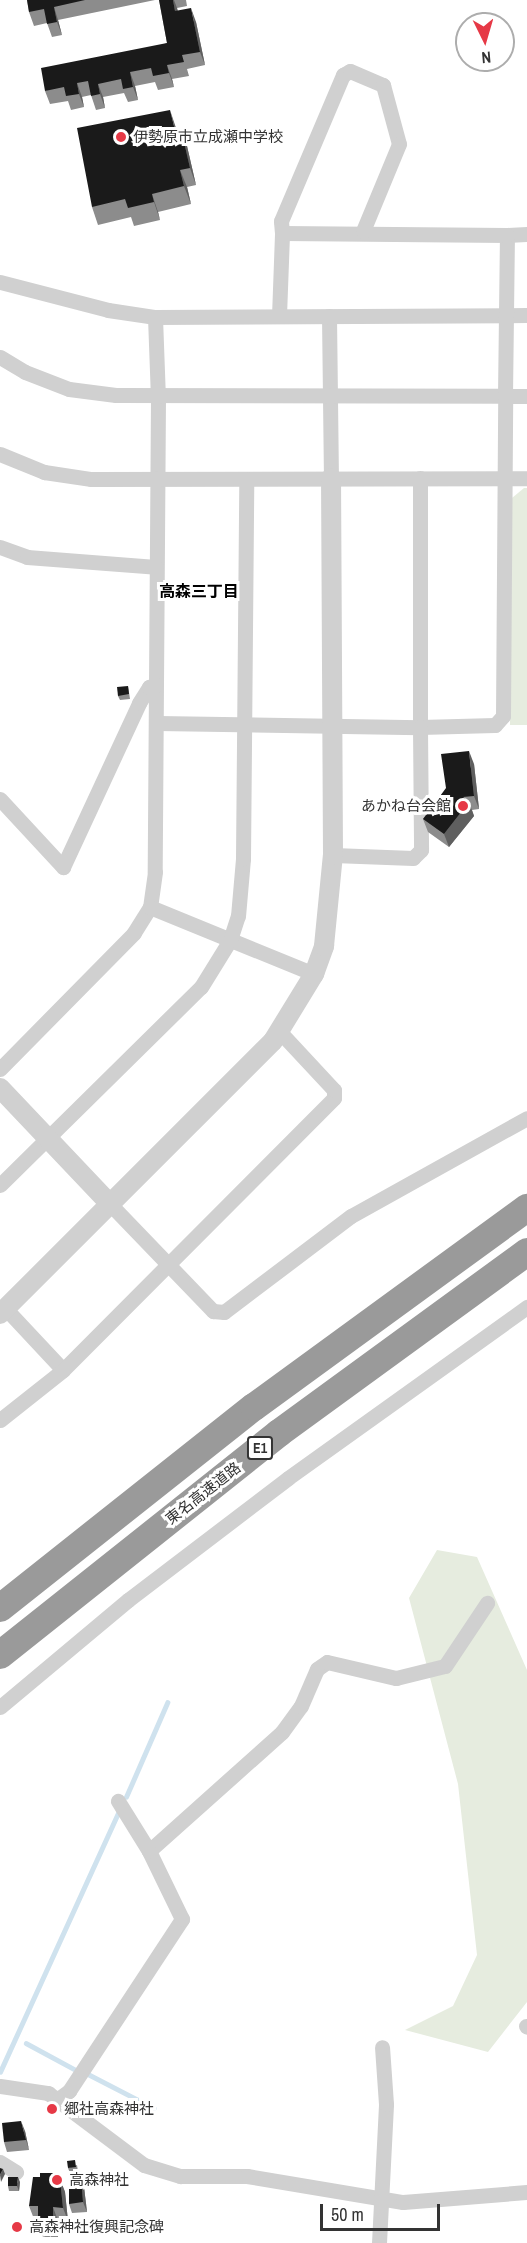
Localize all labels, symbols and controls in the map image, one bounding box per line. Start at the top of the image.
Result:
north arrow [455,12,515,72]
text: N [481,47,492,69]
place label: 伊勢原市立成瀬中学校 [133,128,283,146]
marker: 伊勢原市立成瀬中学校 [114,130,128,144]
district label: 高森三丁目 [159,581,239,601]
place label: あかね台会館 [361,797,451,815]
marker: あかね台会館 [456,799,470,813]
road number: E1 [246,1437,274,1459]
street label: 東名高速道路 [162,1458,244,1528]
place label: 郷社高森神社 [64,2100,154,2118]
marker: 郷社高森神社 [45,2102,59,2116]
place label: 高森神社 [69,2171,129,2189]
marker: 高森神社 [50,2173,64,2187]
scale bar [323,2192,443,2230]
text: 50 m [331,2202,364,2227]
place label: 高森神社復興記念碑 [29,2218,164,2236]
marker: 高森神社復興記念碑 [10,2220,24,2234]

